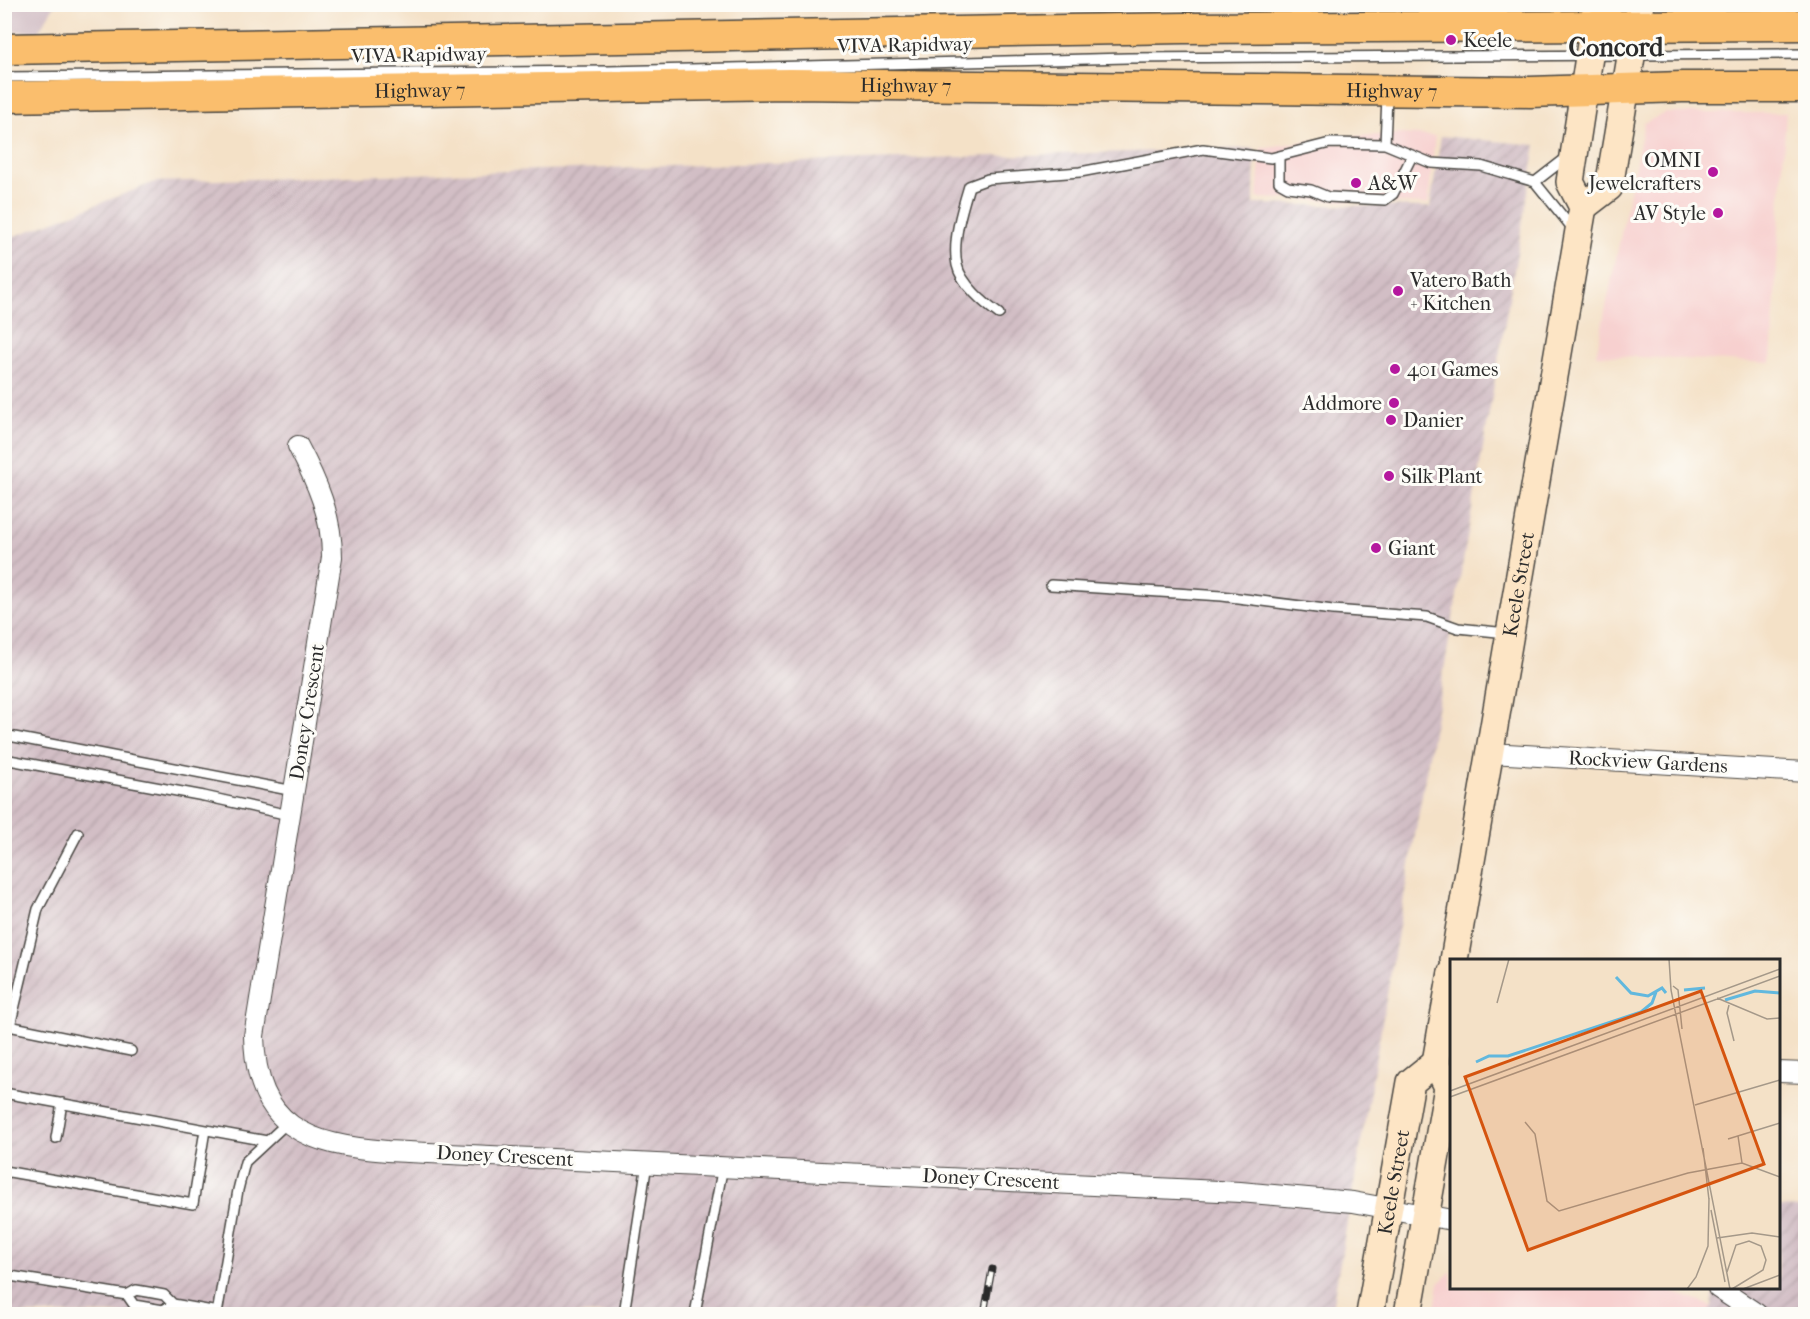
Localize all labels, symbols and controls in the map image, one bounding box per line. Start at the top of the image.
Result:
place label: Keele [1463,29,1512,52]
street label: VIVA Rapidway [836,32,974,58]
district label: Concord [1569,32,1664,63]
marker: Keele [1444,33,1458,47]
street label: VIVA Rapidway [350,42,488,68]
street label: Highway 7 [860,73,952,97]
street label: Highway 7 [374,78,466,102]
street label: Highway 7 [1346,79,1438,103]
place label: OMNI Jewelcrafters [1586,149,1701,195]
marker: OMNI Jewelcrafters [1706,165,1720,179]
place label: A&W [1367,172,1418,195]
marker: A&W [1349,176,1363,190]
place label: AV Style [1633,202,1706,225]
marker: AV Style [1711,206,1725,220]
place label: Vatero Bath + Kitchen [1409,269,1512,315]
marker: Vatero Bath + Kitchen [1391,284,1405,298]
place label: 401 Games [1407,358,1498,381]
marker: 401 Games [1388,362,1402,376]
place label: Addmore [1301,392,1382,415]
marker: Addmore [1387,396,1401,410]
place label: Danier [1403,409,1464,432]
marker: Danier [1384,413,1398,427]
place label: Silk Plant [1401,465,1483,488]
marker: Silk Plant [1382,469,1396,483]
street label: Keele Street [1498,530,1539,639]
place label: Giant [1388,537,1436,560]
marker: Giant [1369,541,1383,555]
street label: Doney Crescent [285,642,329,782]
street label: Rockview Gardens [1568,746,1728,778]
inset map [1450,959,1780,1289]
street label: Keele Street [1373,1128,1414,1236]
street label: Doney Crescent [436,1141,574,1171]
street label: Doney Crescent [922,1164,1060,1194]

